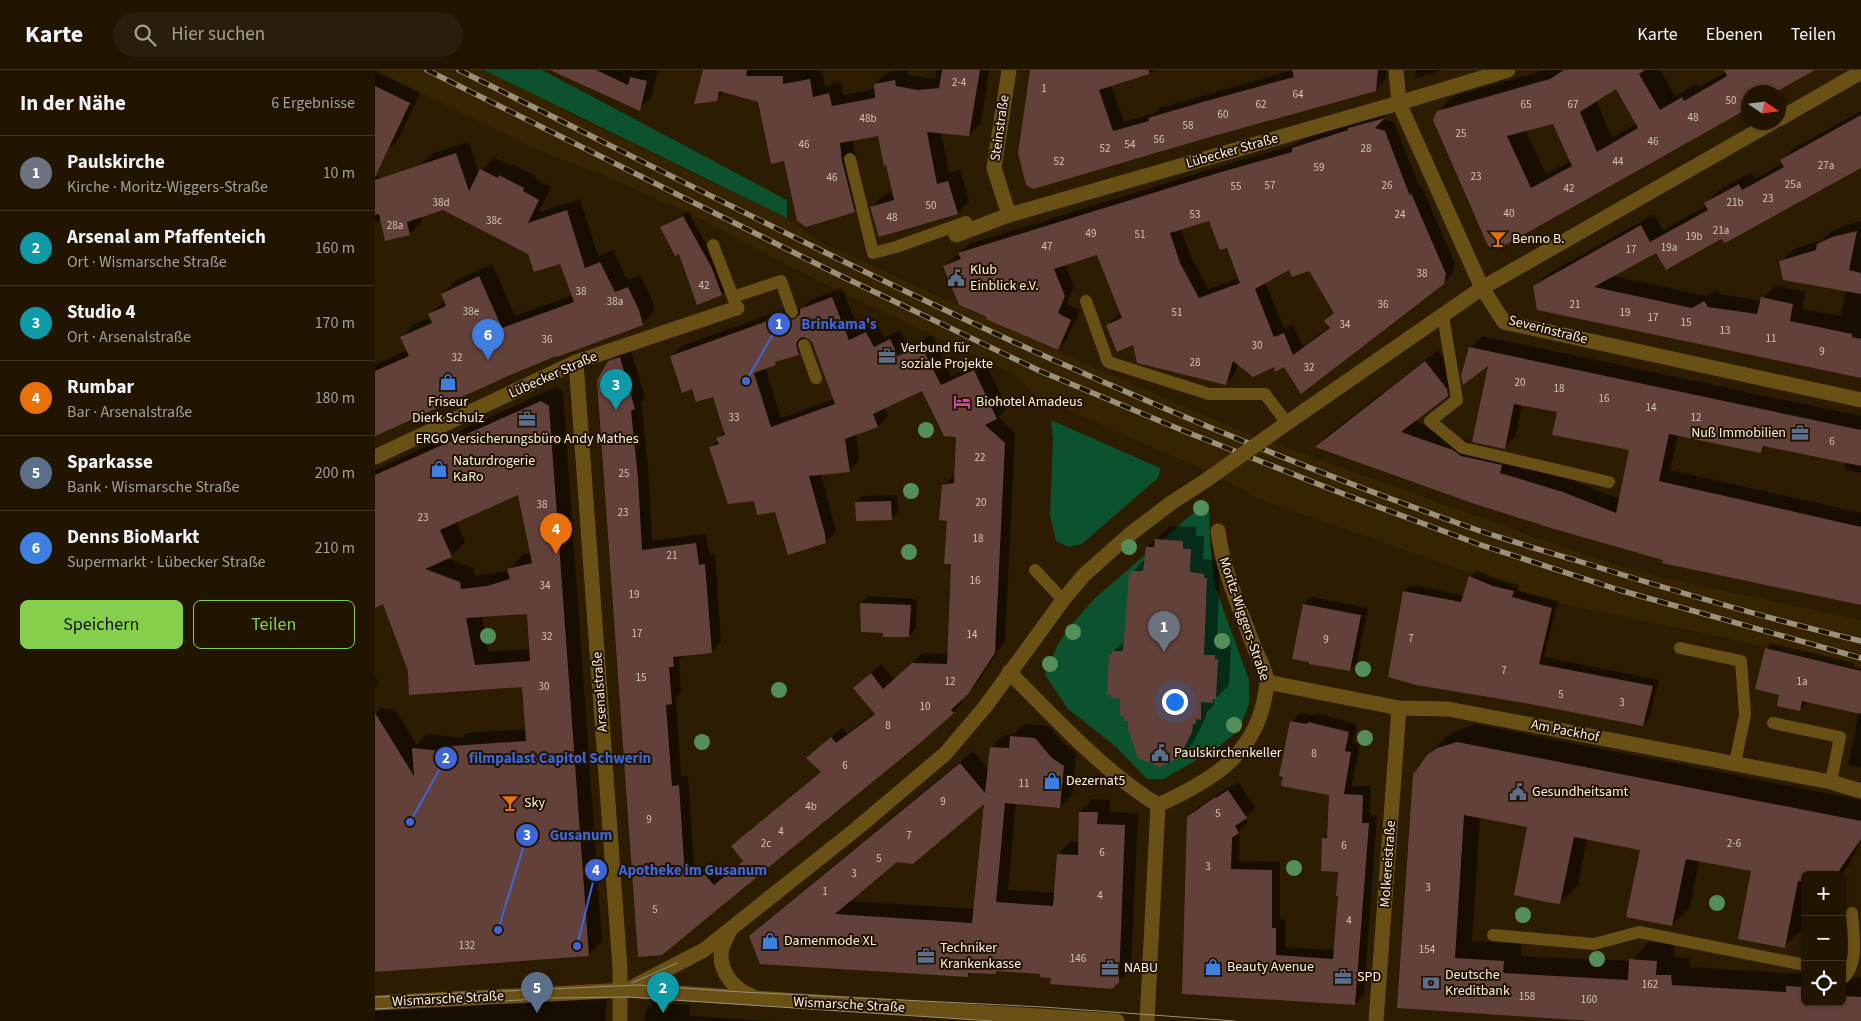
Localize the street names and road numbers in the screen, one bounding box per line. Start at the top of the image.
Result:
street label: Steinstraße [985,94,1015,162]
street label: Lübecker Straße [1184,128,1281,174]
street label: Severinstraße [1506,311,1590,349]
street label: Lübecker Straße [505,347,601,403]
street label: Moritz-Wiggers-Straße [1213,555,1275,683]
street label: Arsenalstraße [587,651,613,733]
street label: Am Packhof [1529,715,1602,748]
street label: Molkereistraße [1375,820,1401,908]
street label: Wismarsche Straße [392,986,504,1012]
street label: Wismarsche Straße [793,992,905,1018]

